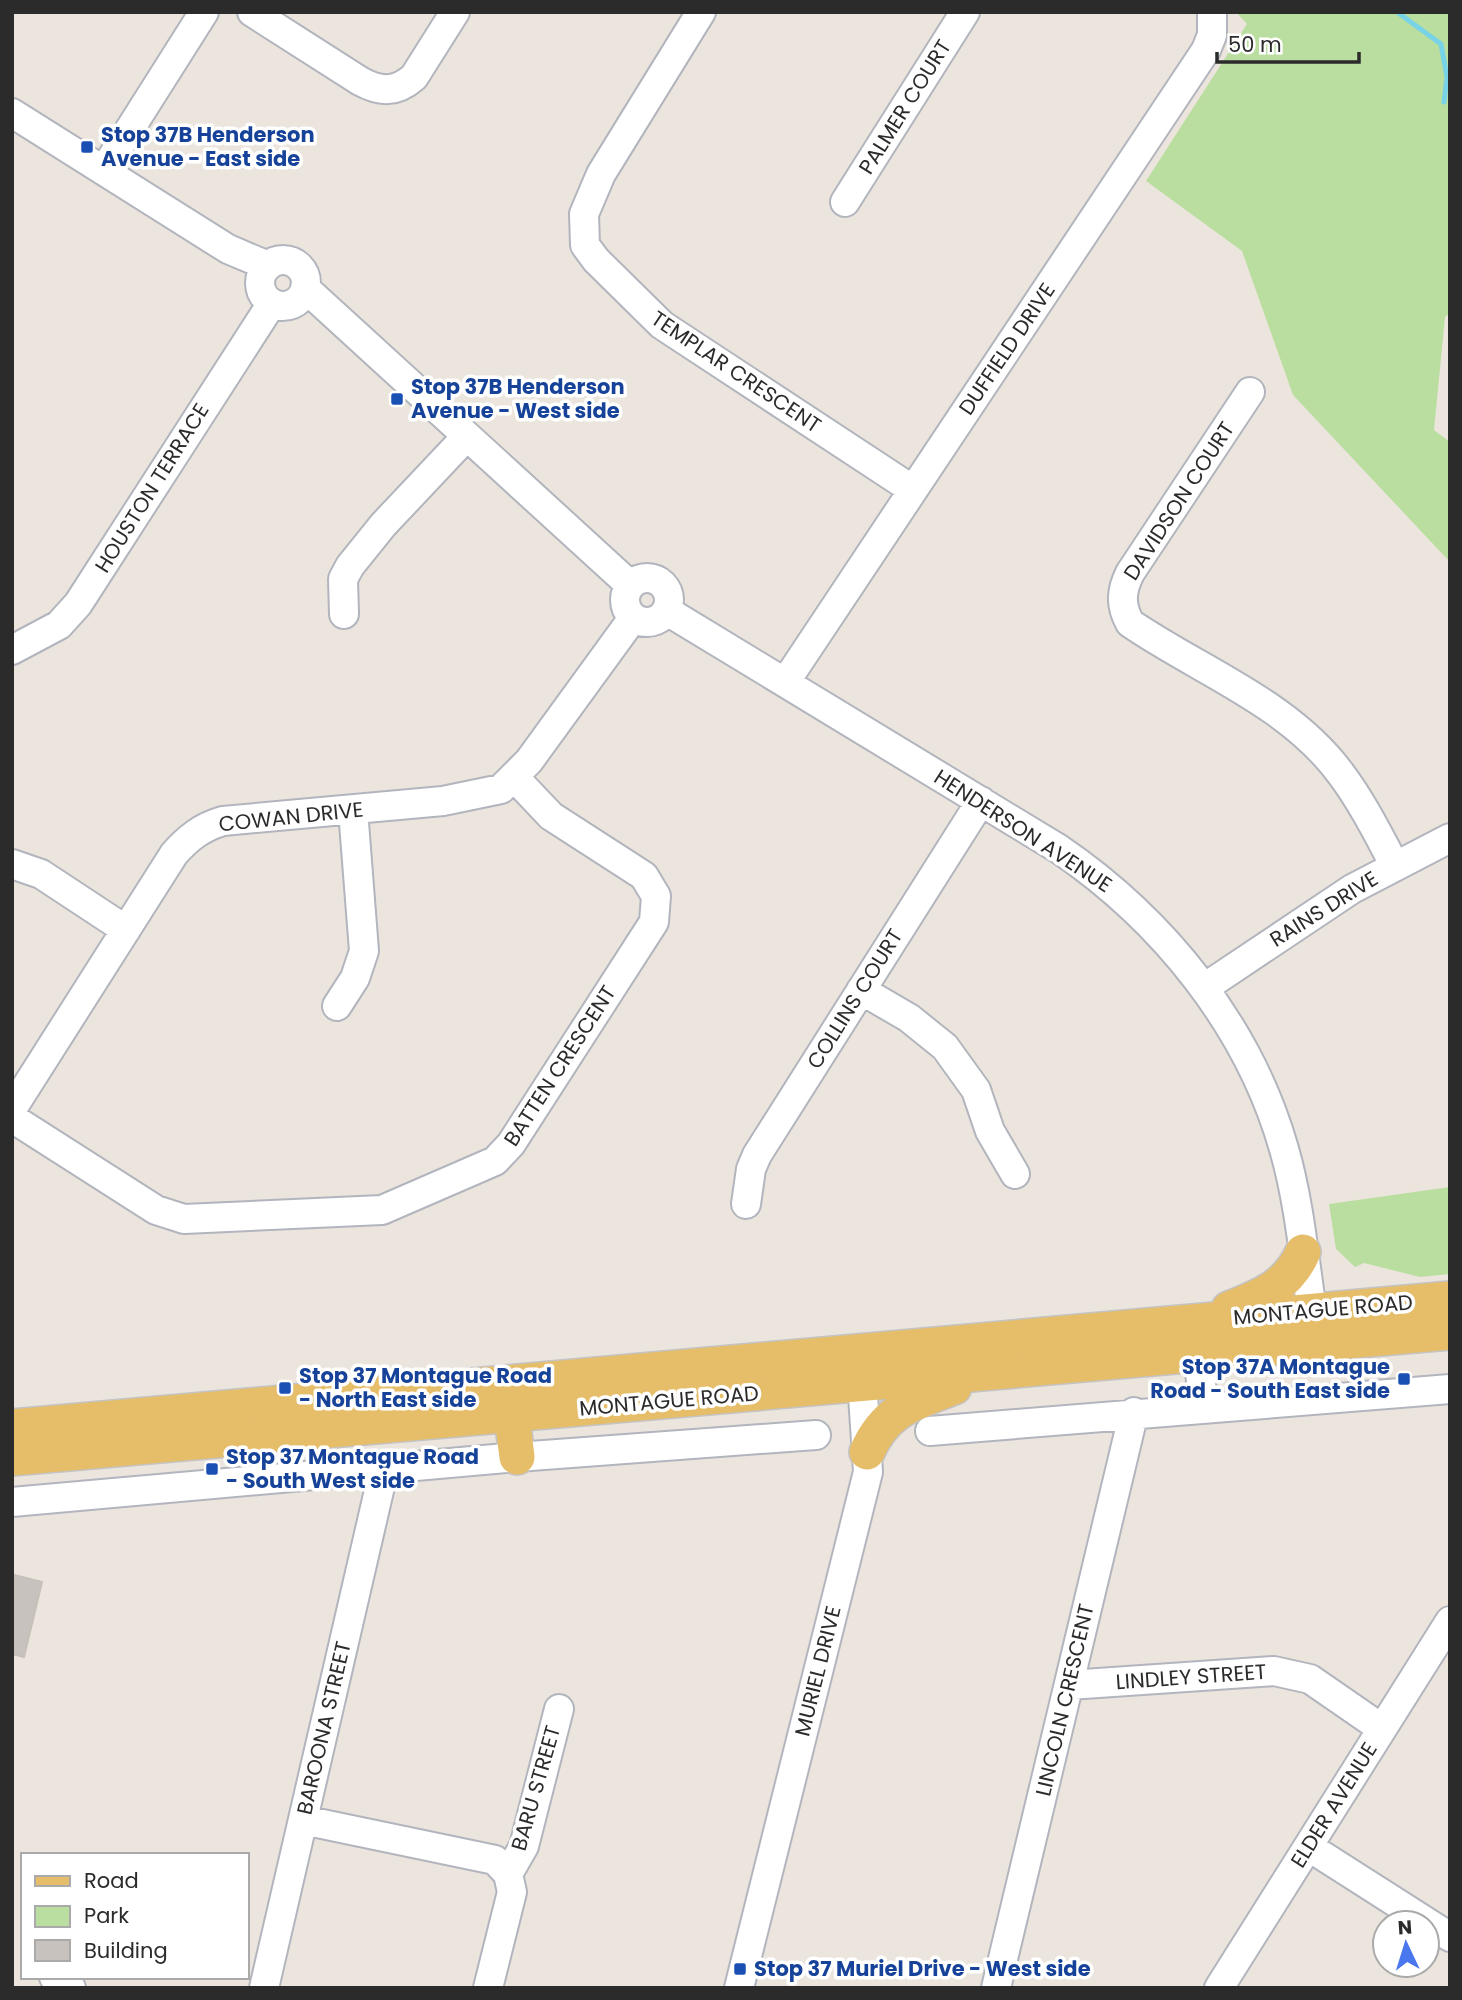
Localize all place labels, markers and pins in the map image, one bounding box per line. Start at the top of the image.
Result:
place label: Stop 37B Henderson Avenue - East side [101,120,315,173]
marker: Stop 37B Henderson Avenue - East side [79,139,95,155]
place label: Stop 37B Henderson Avenue - West side [411,372,625,425]
marker: Stop 37B Henderson Avenue - West side [389,391,405,407]
place label: Stop 37A Montague Road - South East side [1150,1352,1390,1405]
place label: Stop 37 Montague Road - North East side [299,1361,552,1414]
marker: Stop 37A Montague Road - South East side [1396,1371,1412,1387]
marker: Stop 37 Montague Road - North East side [277,1380,293,1396]
place label: Stop 37 Montague Road - South West side [226,1442,479,1495]
marker: Stop 37 Montague Road - South West side [204,1461,220,1477]
place label: Stop 37 Muriel Drive - West side [754,1954,1091,1983]
marker: Stop 37 Muriel Drive - West side [732,1961,748,1977]

